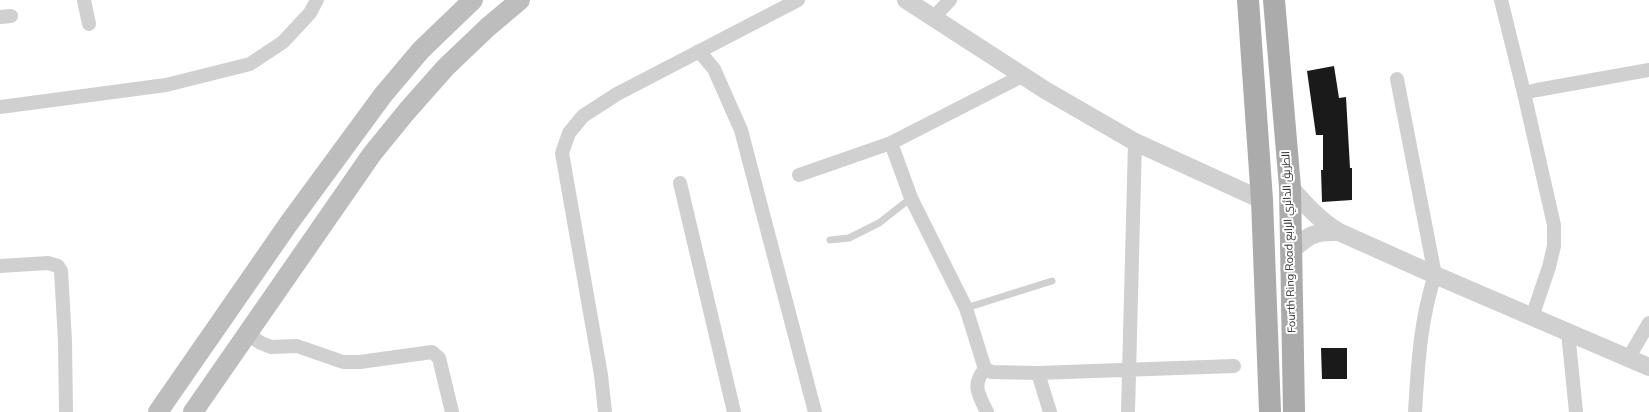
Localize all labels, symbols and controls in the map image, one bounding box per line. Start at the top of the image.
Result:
street label: Fourth Ring Road الطريق الدائري الرابع [1279,151,1299,333]

